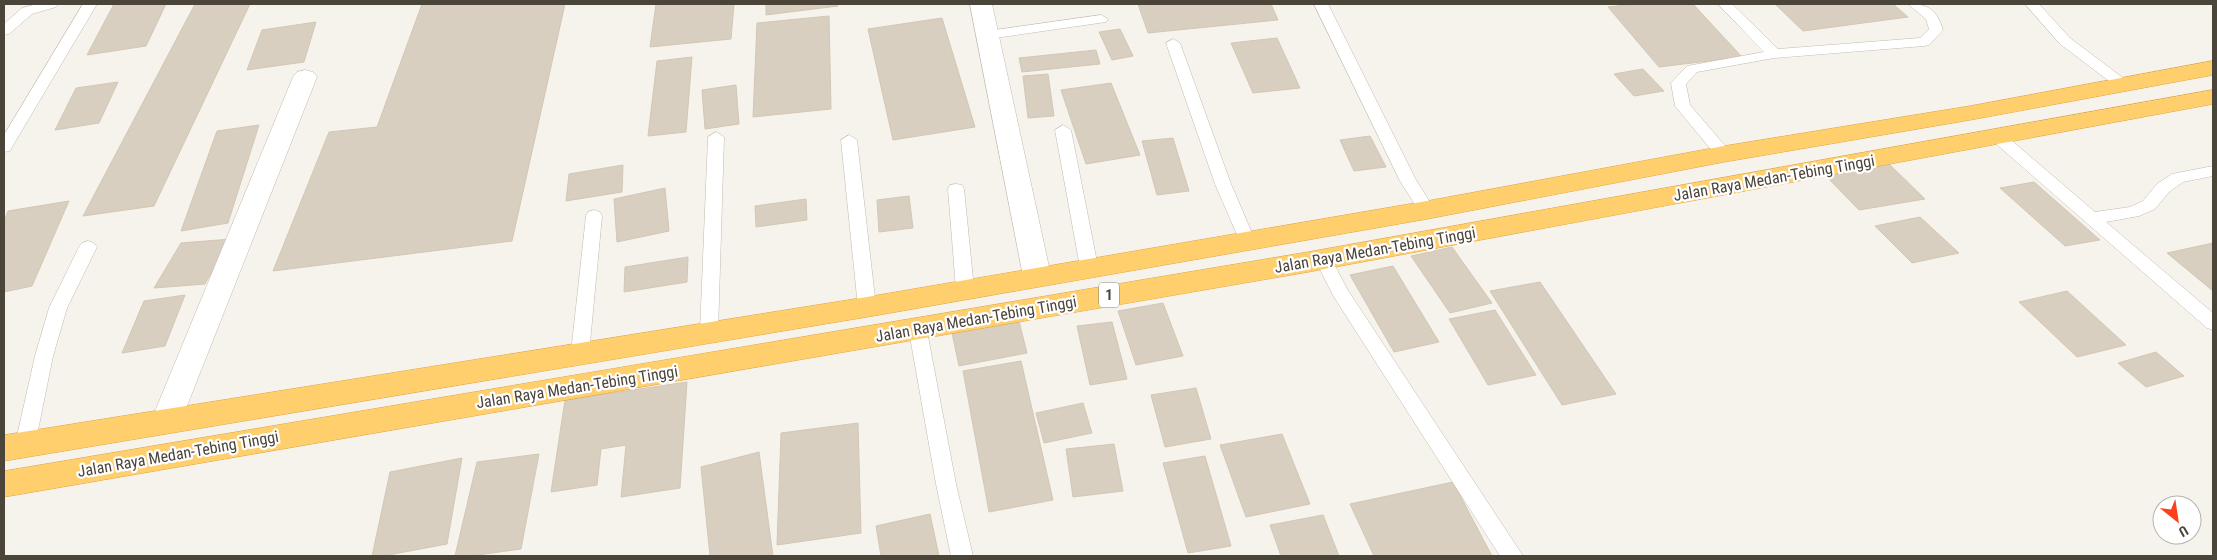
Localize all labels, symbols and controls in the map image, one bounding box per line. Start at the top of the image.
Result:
street label: Jalan Raya Medan-Tebing Tinggi [1672,151,1876,205]
street label: Jalan Raya Medan-Tebing Tinggi [1273,223,1477,277]
road number: 1 [1099,282,1119,308]
street label: Jalan Raya Medan-Tebing Tinggi [874,292,1078,346]
street label: Jalan Raya Medan-Tebing Tinggi [475,362,679,412]
street label: Jalan Raya Medan-Tebing Tinggi [76,427,280,481]
north arrow [2152,495,2202,545]
text: U [2176,522,2191,540]

